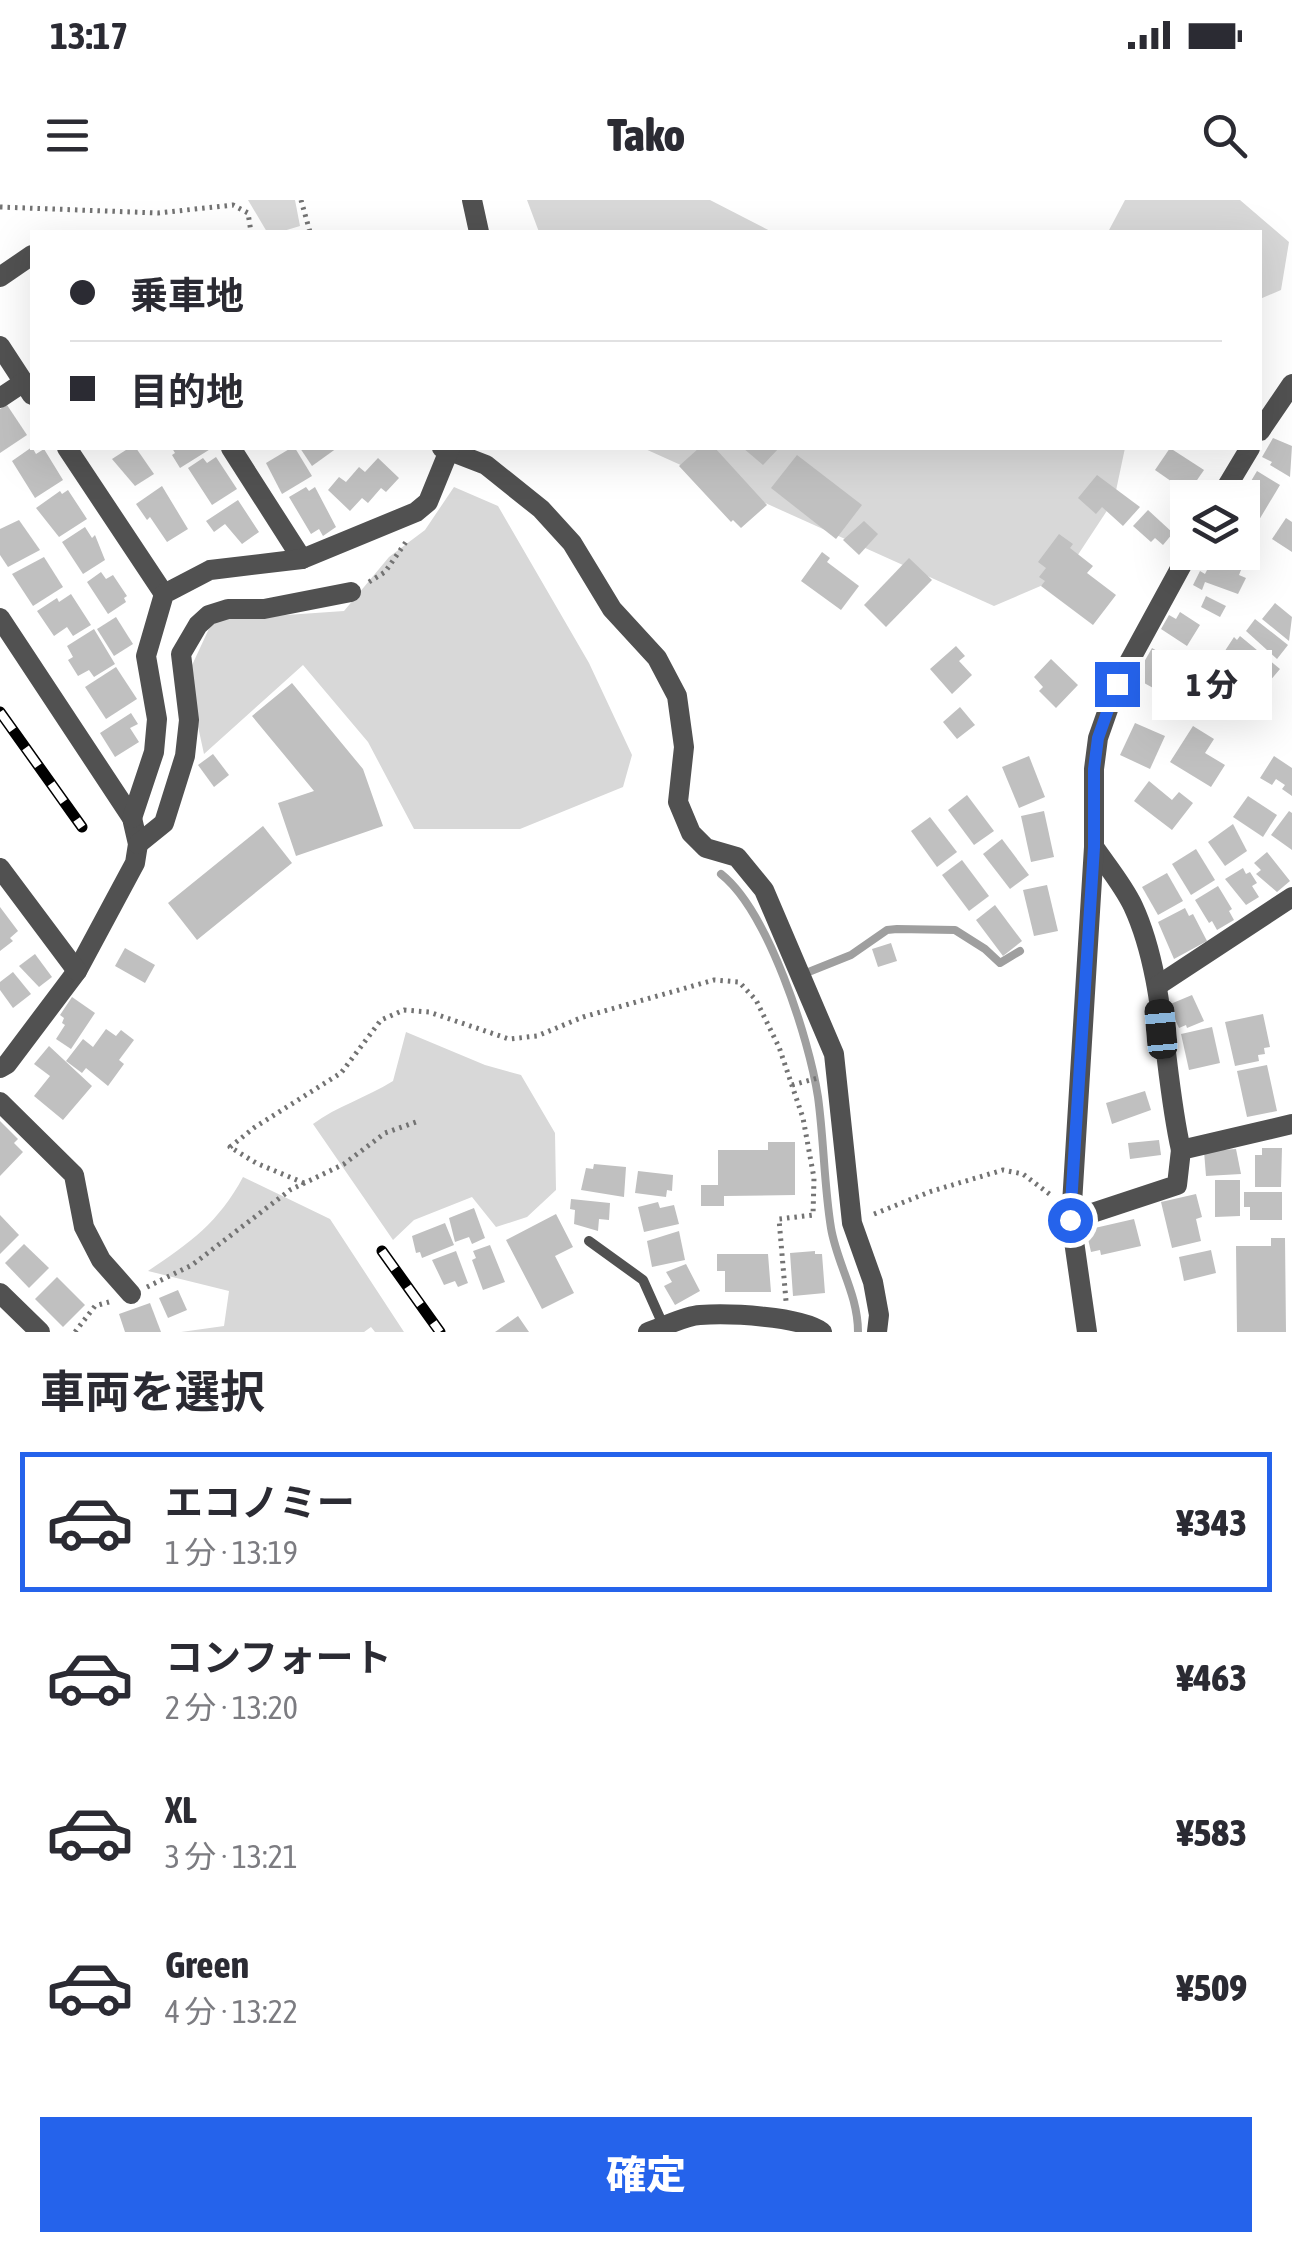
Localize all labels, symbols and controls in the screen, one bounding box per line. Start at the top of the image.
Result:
text: 13:17 [50,14,128,57]
icon: menu [40,108,95,163]
icon: search [1197,108,1252,163]
text: Tako [607,109,685,161]
text: 乗車地 [130,274,244,317]
text: 目的地 [130,370,244,413]
map controls [1170,480,1260,570]
button: layers [1170,480,1260,570]
callout: 1 分 [1152,649,1272,719]
route end [1095,662,1140,707]
text: 1 分 [1186,666,1238,703]
car [1143,998,1179,1060]
route start [1048,1198,1093,1243]
text: 車両を選択 [40,1366,265,1418]
icon: car [45,1477,135,1567]
text: エコノミー [165,1481,355,1524]
text: ¥343 [1177,1501,1247,1544]
text: 1 分 · 13:19 [165,1534,298,1571]
icon: car [45,1632,135,1722]
text: コンフォート [165,1636,392,1679]
text: ¥463 [1177,1656,1247,1699]
text: 2 分 · 13:20 [165,1689,298,1726]
icon: car [45,1787,135,1877]
text: XL [165,1788,197,1831]
text: ¥583 [1177,1811,1247,1854]
text: 3 分 · 13:21 [165,1838,298,1875]
icon: car [45,1942,135,2032]
text: Green [165,1943,249,1986]
text: ¥509 [1177,1966,1247,2009]
text: 4 分 · 13:22 [165,1993,298,2030]
button: 確定 [40,2117,1252,2232]

